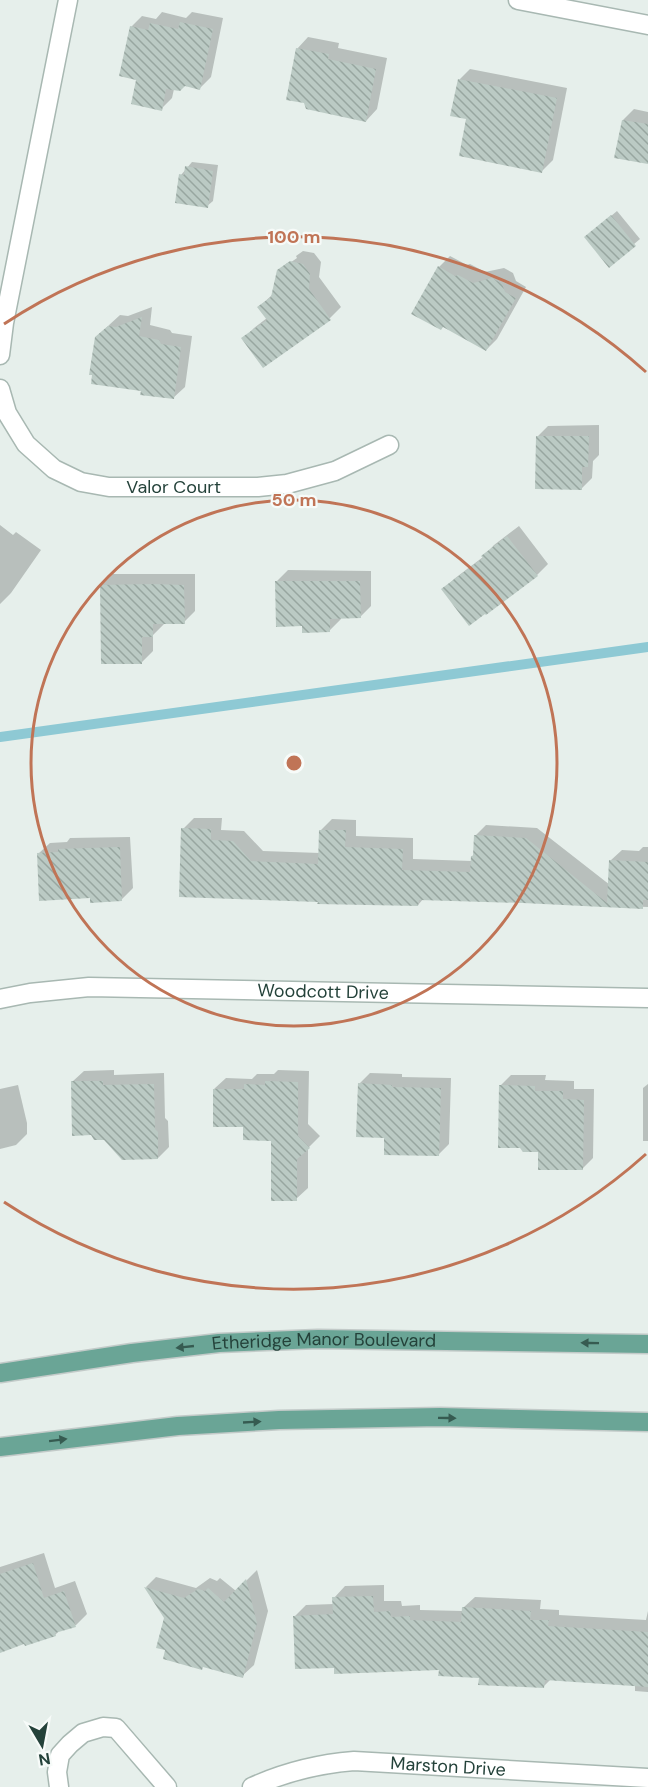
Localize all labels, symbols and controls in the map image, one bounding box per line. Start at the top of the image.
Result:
text: 100 m [267,225,321,249]
street label: Valor Court [126,475,221,499]
text: 50 m [271,488,317,512]
centre of rings [284,753,304,773]
street label: Woodcott Drive [257,978,389,1005]
street label: Etheridge Manor Boulevard [210,1327,436,1356]
one-way arrow [580,1339,599,1348]
one-way arrow [175,1342,194,1352]
one-way arrow [438,1413,457,1422]
one-way arrow [243,1417,262,1426]
one-way arrow [49,1435,68,1445]
north arrow [12,1715,72,1775]
text: N [37,1748,52,1771]
street label: Marston Drive [390,1751,506,1782]

